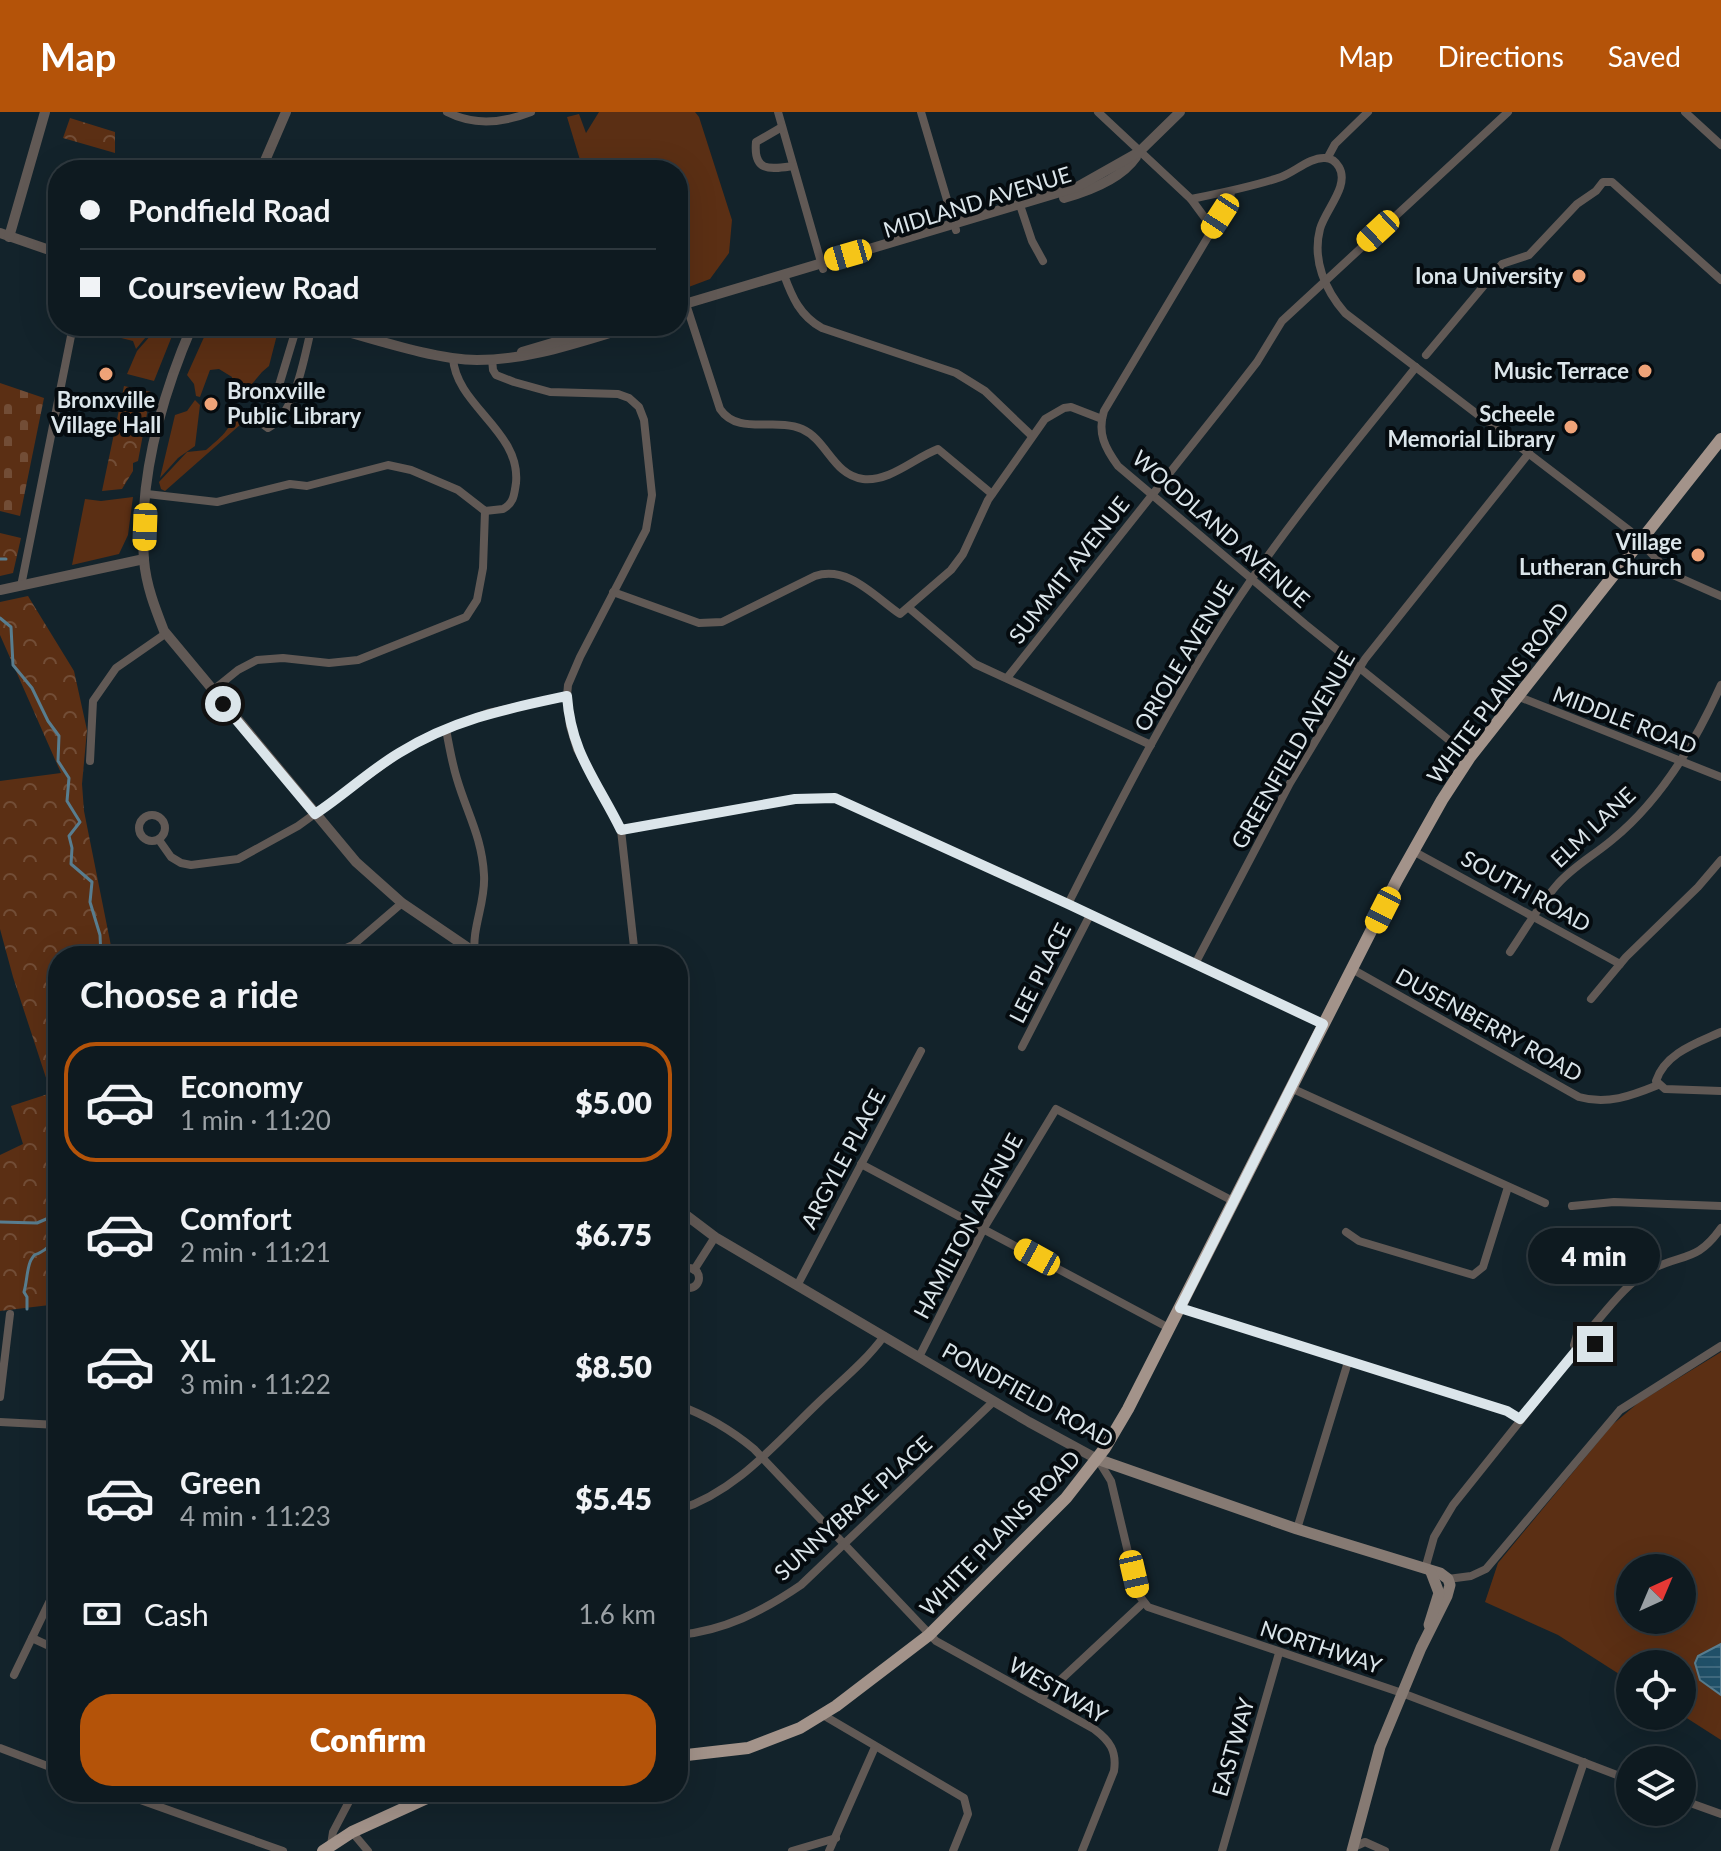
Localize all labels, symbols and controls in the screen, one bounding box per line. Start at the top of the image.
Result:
text: Map [40,33,116,79]
text: Map [1338,39,1393,73]
text: Directions [1437,39,1564,73]
text: Saved [1608,39,1681,73]
street label: MIDLAND AVENUE [880,160,1074,243]
car [1197,189,1243,243]
text: Pondfield Road [128,192,331,228]
car [1352,206,1404,256]
car [822,237,874,273]
place label: Iona University [1415,262,1563,289]
marker: Iona University [1570,267,1588,285]
text: Courseview Road [128,269,359,305]
place label: Music Terrace [1494,357,1629,384]
marker: Music Terrace [1636,362,1654,380]
marker: Bronxville Village Hall [97,365,115,383]
place label: Bronxville Public Library [227,377,361,429]
place label: Bronxville Village Hall [50,386,161,438]
marker: Bronxville Public Library [202,395,220,413]
place label: Scheele Memorial Library [1387,400,1555,452]
marker: Scheele Memorial Library [1562,418,1580,436]
street label: WOODLAND AVENUE [1127,444,1316,613]
street label: SUMMIT AVENUE [1003,491,1134,649]
car [132,503,158,551]
place label: Village Lutheran Church [1519,528,1682,580]
marker: Village Lutheran Church [1689,546,1707,564]
street label: ORIOLE AVENUE [1128,575,1239,736]
street label: WHITE PLAINS ROAD [1421,597,1574,788]
street label: GREENFIELD AVENUE [1225,646,1360,853]
street label: MIDDLE ROAD [1549,680,1701,759]
route start [205,686,241,722]
street label: ELM LANE [1545,781,1641,873]
street label: SOUTH ROAD [1457,844,1596,937]
car [1361,883,1405,937]
street label: LEE PLACE [1003,918,1076,1027]
street label: DUSENBERRY ROAD [1391,962,1587,1087]
text: Choose a ride [80,972,299,1016]
icon: car [84,1066,156,1138]
text: Economy [180,1068,303,1104]
text: $5.00 [575,1084,652,1120]
street label: ARGYLE PLACE [794,1084,891,1233]
text: 1 min · 11:20 [180,1104,331,1136]
street label: HAMILTON AVENUE [907,1128,1028,1323]
icon: car [84,1198,156,1270]
text: Comfort [180,1200,292,1236]
text: $6.75 [575,1216,652,1252]
callout: 4 min [1529,1228,1661,1284]
car [1010,1235,1064,1279]
text: 2 min · 11:21 [180,1236,331,1268]
text: 4 min [1562,1240,1626,1272]
route end [1577,1326,1613,1362]
icon: car [84,1330,156,1402]
text: XL [180,1332,216,1368]
street label: PONDFIELD ROAD [938,1336,1119,1453]
text: $8.50 [575,1348,652,1384]
text: 3 min · 11:22 [180,1368,331,1400]
street label: SUNNYBRAE PLACE [768,1430,937,1586]
street label: WHITE PLAINS ROAD [914,1444,1086,1621]
icon: car [84,1462,156,1534]
text: Green [180,1464,261,1500]
text: $5.45 [575,1480,652,1516]
text: 4 min · 11:23 [180,1500,331,1532]
car [1117,1548,1151,1600]
north arrow [1616,1554,1696,1634]
map controls [1616,1554,1696,1826]
icon: cash [80,1592,124,1636]
text: Cash [144,1596,209,1632]
text: 1.6 km [578,1598,656,1630]
street label: NORTHWAY [1257,1614,1386,1679]
button: locate [1616,1650,1696,1730]
street label: WESTWAY [1004,1651,1113,1729]
button: Confirm [80,1694,656,1786]
street label: EASTWAY [1206,1694,1260,1799]
button: layers [1616,1746,1696,1826]

